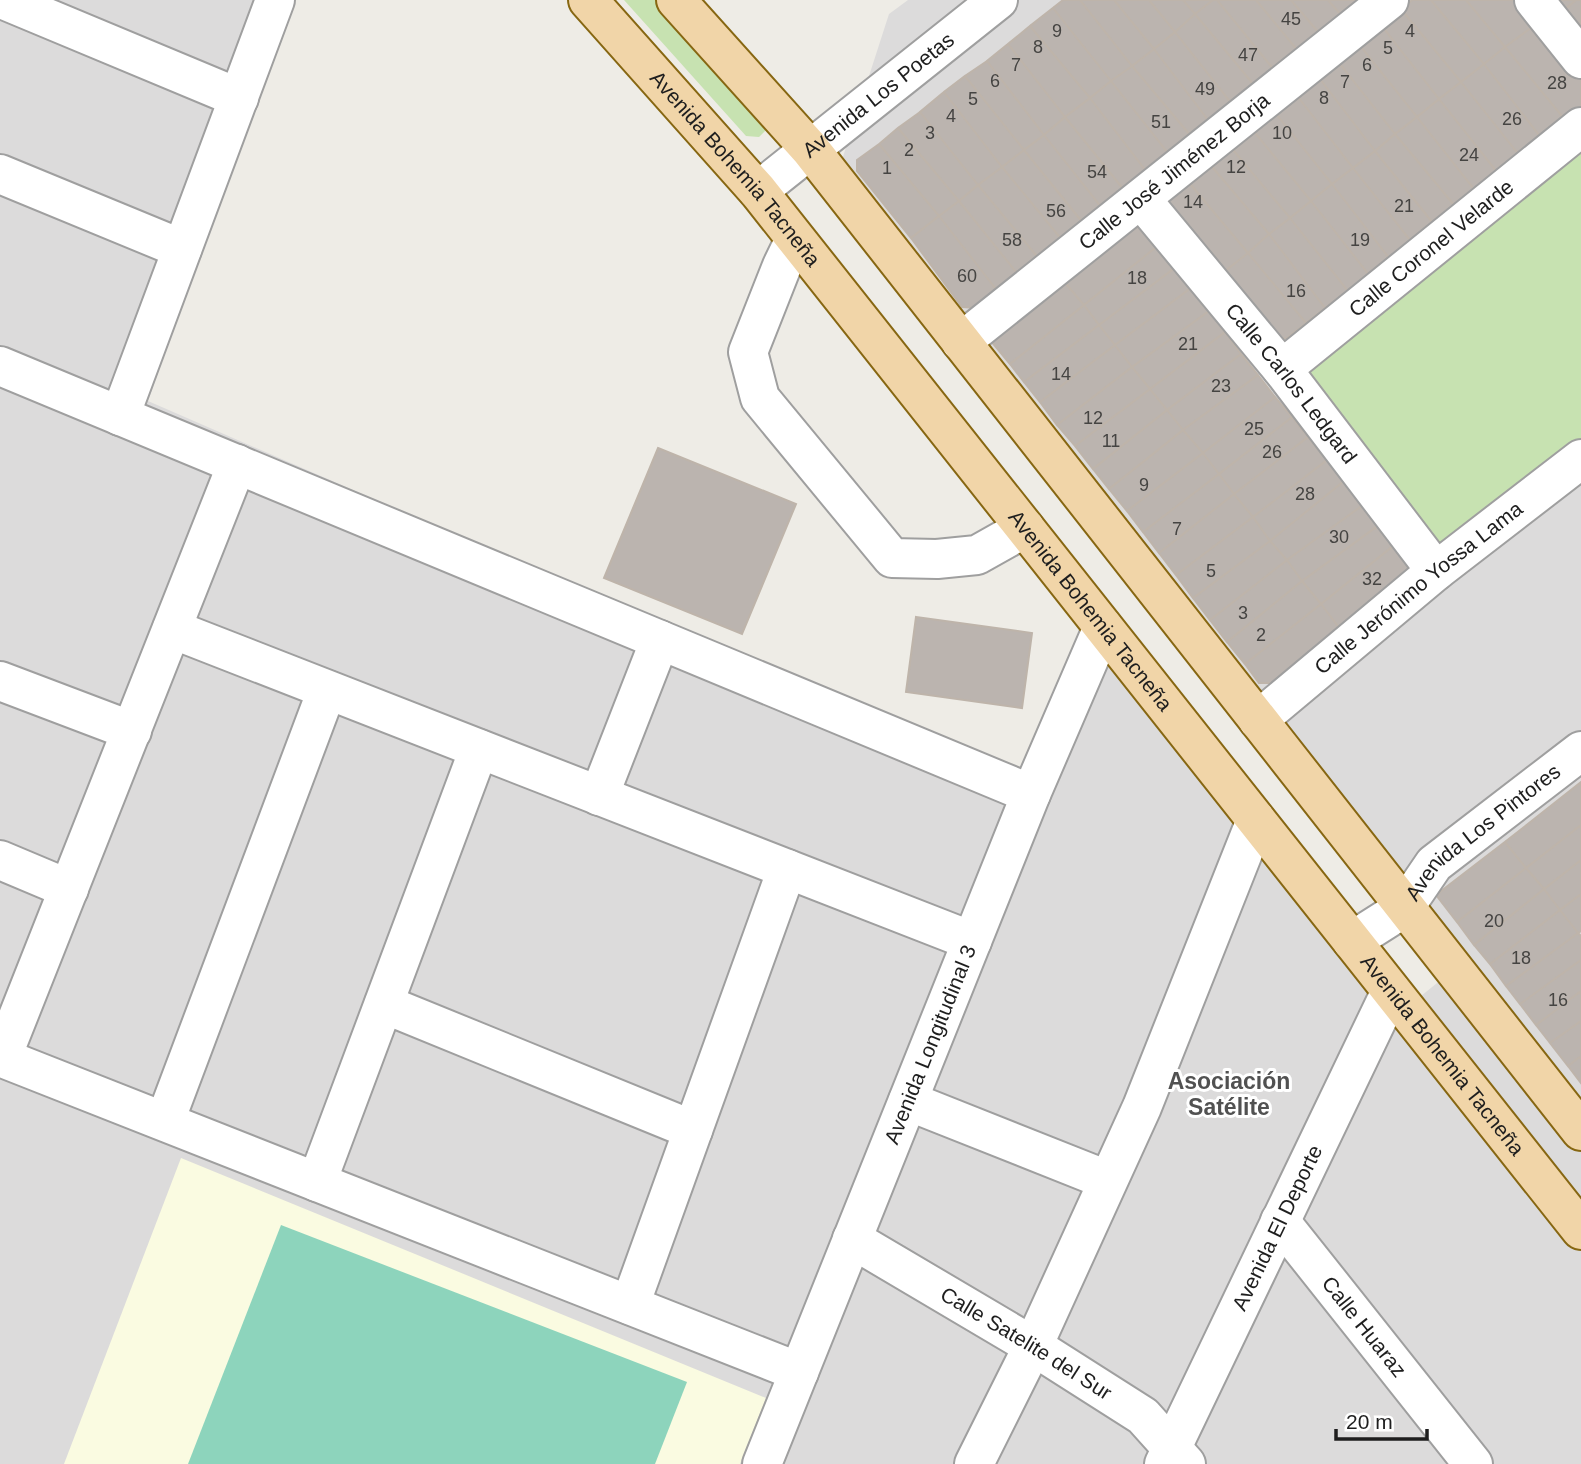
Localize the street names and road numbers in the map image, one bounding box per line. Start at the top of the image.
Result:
street label: Avenida Los Poetas [798,28,958,162]
street label: Avenida Bohemia Tacneña [646,66,825,271]
street label: Calle José Jiménez Borja [1074,88,1274,254]
street label: Calle Coronel Velarde [1344,175,1518,321]
street label: Calle Carlos Ledgard [1221,299,1362,468]
street label: Calle Jerónimo Yossa Lama [1310,496,1527,679]
street label: Avenida Bohemia Tacneña [1004,505,1177,715]
street label: Avenida Los Pintores [1400,759,1565,905]
street label: Avenida Longitudinal 3 [880,942,980,1147]
street label: Avenida Bohemia Tacneña [1356,950,1529,1160]
street label: Avenida El Deporte [1227,1141,1326,1314]
street label: Calle Huaraz [1318,1272,1411,1381]
street label: Calle Satelite del Sur [937,1282,1116,1404]

